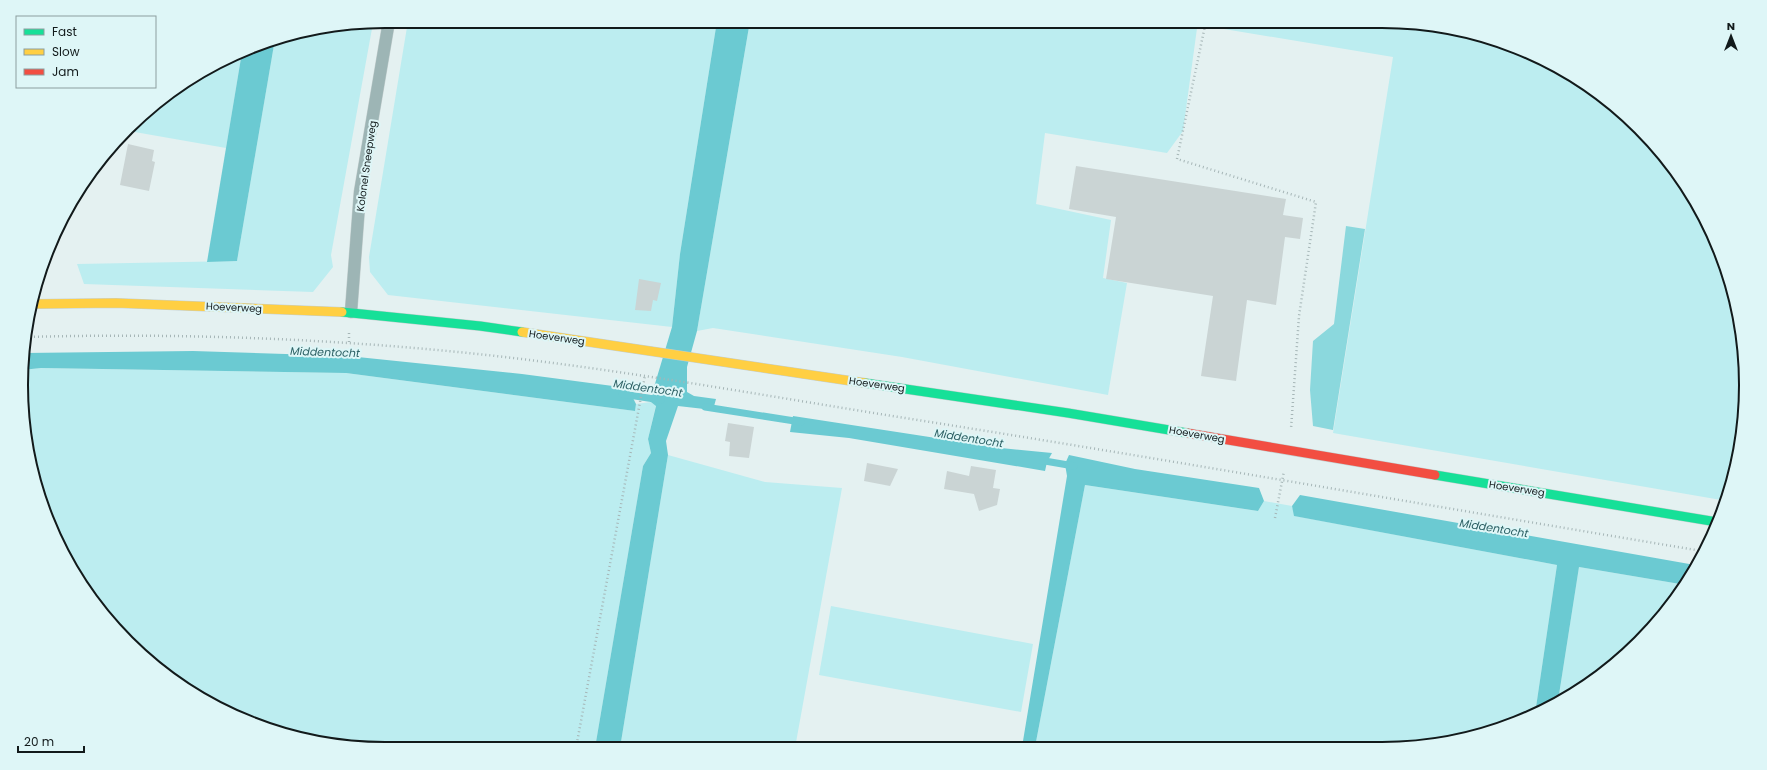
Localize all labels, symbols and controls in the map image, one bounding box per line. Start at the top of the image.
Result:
legend [16,16,156,88]
north arrow [1711,16,1751,56]
text: N [1727,18,1735,34]
text: Fast [52,23,77,40]
text: Slow [52,43,80,60]
text: Jam [52,63,79,80]
street label: Kolonel Sneepweg [353,120,380,212]
street label: Hoeverweg [206,299,262,316]
street label: Hoeverweg [528,326,586,349]
water label: Middentocht [290,343,361,361]
street label: Hoeverweg [848,373,906,396]
water label: Middentocht [612,375,685,401]
street label: Hoeverweg [1168,422,1226,447]
water label: Middentocht [933,425,1006,452]
street label: Hoeverweg [1488,477,1546,500]
water label: Middentocht [1458,515,1531,542]
scale bar [18,728,84,754]
text: 20 m [24,733,54,750]

